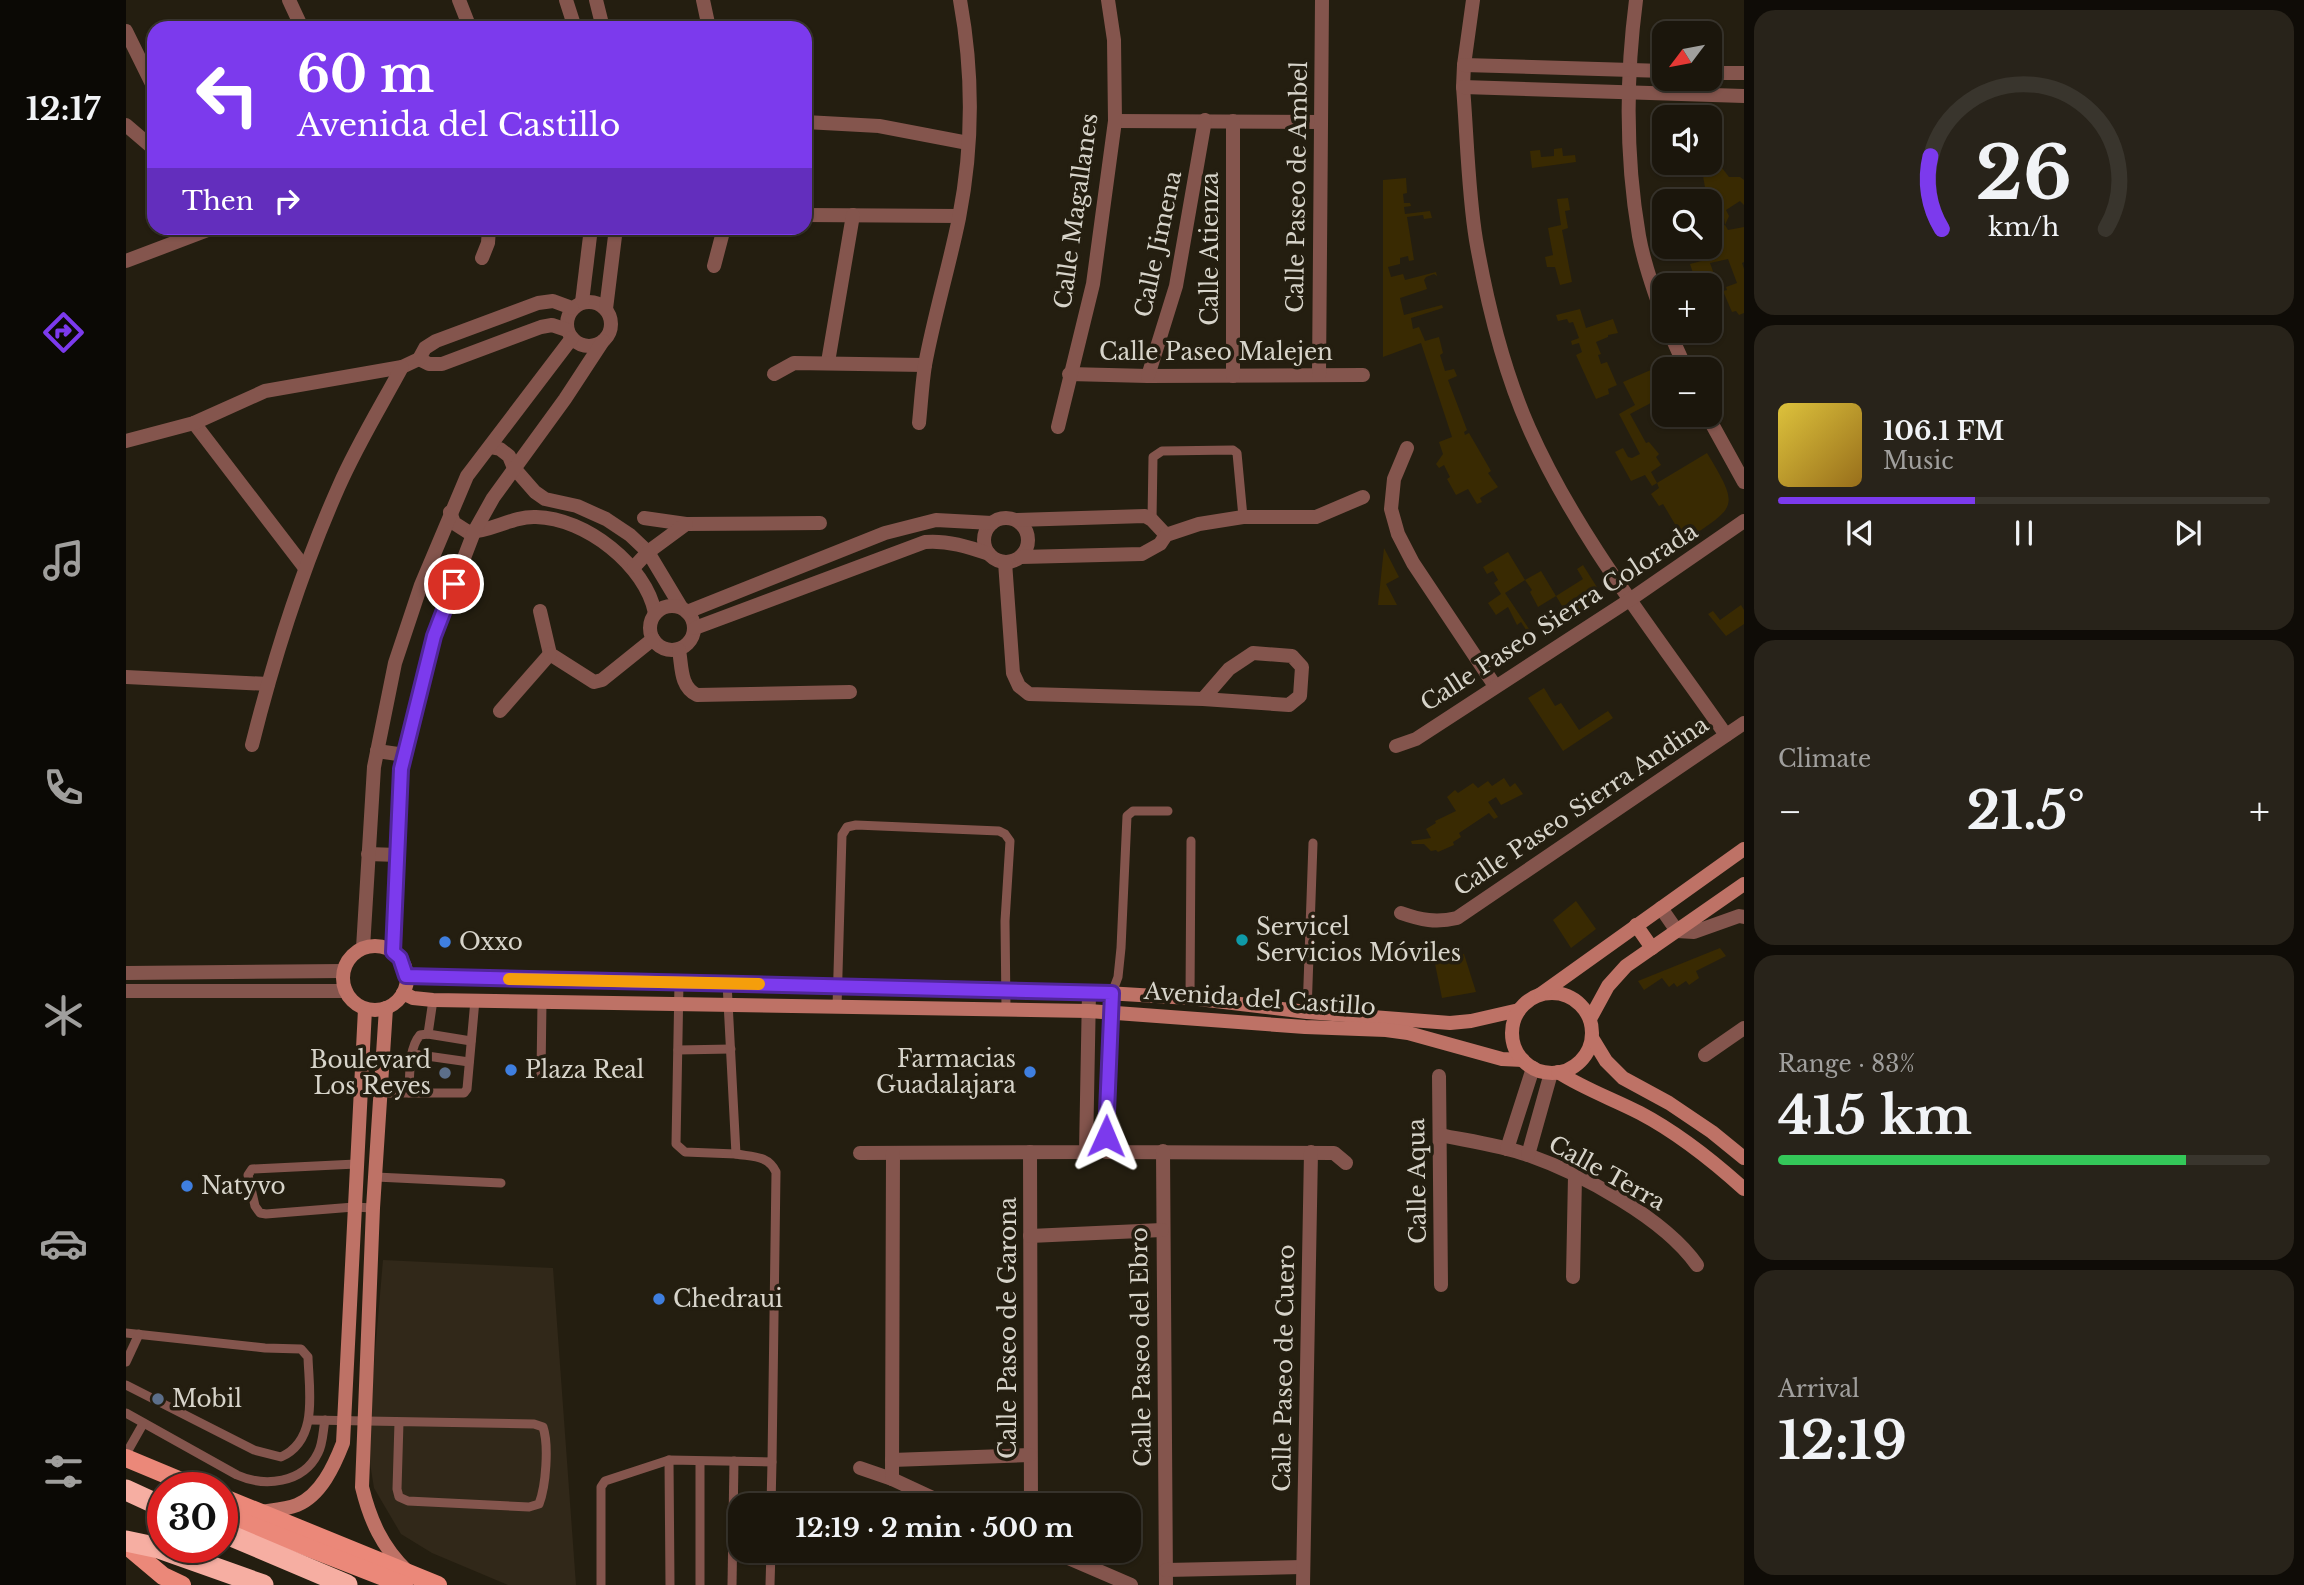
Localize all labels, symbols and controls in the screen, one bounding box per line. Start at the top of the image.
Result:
north arrow [1652,21,1722,91]
map controls [1652,21,1722,427]
text: 60 m [297,44,434,105]
icon: left [182,49,273,140]
street label: Calle Paseo de Ambel [1281,61,1313,313]
text: 12:17 [26,89,100,129]
text: Avenida del Castillo [297,105,620,145]
button: sound [1652,105,1722,175]
street label: Calle Magallanes [1048,111,1104,311]
text: 26 [1976,128,2072,219]
street label: Calle Jimena [1129,168,1187,320]
street label: Calle Atienza [1196,172,1224,326]
icon: right [268,182,306,220]
text: Then [182,185,254,217]
button: search [1652,189,1722,259]
text: km/h [1989,211,2059,242]
button: + [1652,273,1722,343]
icon: directions [39,308,88,357]
street label: Calle Paseo Malejen [1099,338,1333,366]
button: − [1652,357,1722,427]
text: 106.1 FM [1883,415,2004,447]
text: Music [1883,447,1954,475]
icon: previous [1841,514,1879,552]
icon: pause [2005,514,2043,552]
icon: next [2169,514,2207,552]
street label: Calle Paseo Sierra Colorada [1415,517,1703,717]
icon: music [39,536,88,585]
pin [424,554,484,614]
icon: arrive [435,565,473,603]
street label: Calle Paseo Sierra Andina [1448,710,1714,902]
text: Climate [1778,745,1871,773]
icon: phone [39,763,88,812]
text: 21.5° [1966,779,2085,843]
text: − [1778,788,1802,835]
text: + [2249,788,2270,835]
place label: Servicel Servicios Móviles [1256,913,1461,967]
place label: Oxxo [459,928,523,956]
marker: Servicel Servicios Móviles [1234,932,1250,948]
marker: Oxxo [437,934,453,950]
street label: Avenida del Castillo [1142,977,1377,1021]
icon: climate [39,991,88,1040]
place label: Farmacias Guadalajara [876,1045,1016,1099]
place label: Boulevard Los Reyes [310,1046,431,1100]
text: Range · 83% [1778,1050,1915,1078]
place label: Plaza Real [525,1056,644,1084]
marker: Plaza Real [503,1062,519,1078]
marker: Farmacias Guadalajara [1022,1064,1038,1080]
marker: Boulevard Los Reyes [437,1065,453,1081]
text: 415 km [1778,1084,1972,1148]
position arrow [1069,1099,1143,1173]
street label: Calle Aqua [1402,1118,1432,1244]
street label: Calle Terra [1544,1129,1670,1217]
place label: Natyvo [201,1172,286,1200]
marker: Natyvo [179,1178,195,1194]
street label: Calle Paseo de Garona [994,1197,1022,1459]
icon: car [39,1219,88,1268]
street label: Calle Paseo del Ebro [1125,1227,1157,1467]
street label: Calle Paseo de Cuero [1268,1244,1300,1492]
place label: Chedraui [673,1285,783,1313]
marker: Chedraui [651,1291,667,1307]
text: Arrival [1778,1375,1859,1403]
place label: Mobil [172,1385,242,1413]
marker: Mobil [150,1391,166,1407]
text: 12:19 [1778,1409,1907,1473]
icon: filters [39,1447,88,1496]
speed limit sign: 30 [147,1472,238,1563]
text: 12:19 · 2 min · 500 m [795,1512,1074,1544]

